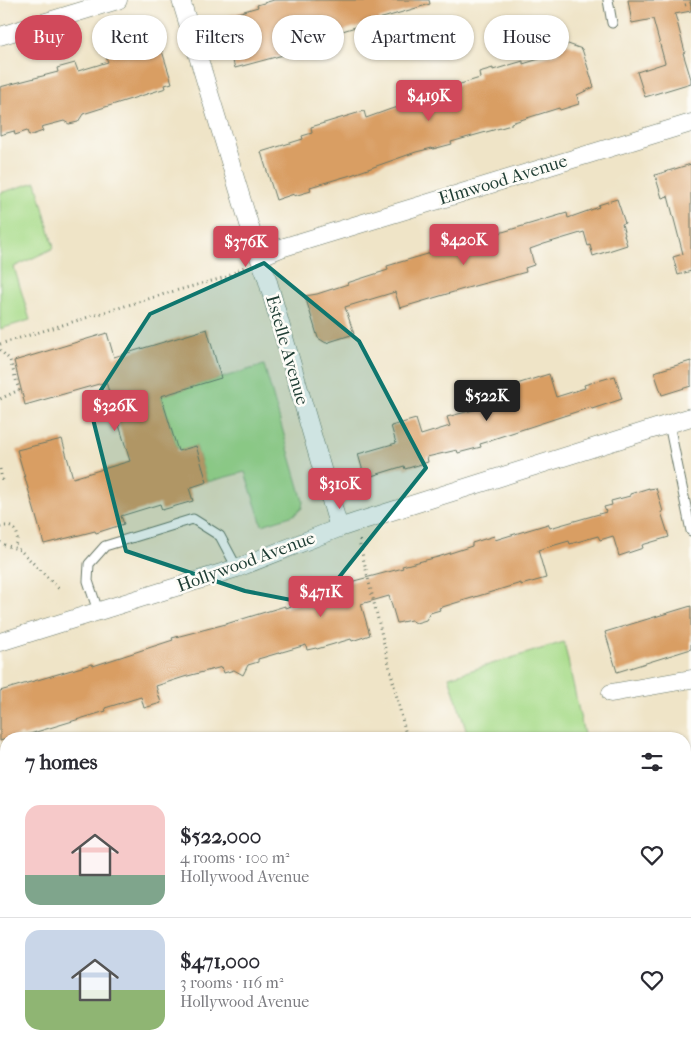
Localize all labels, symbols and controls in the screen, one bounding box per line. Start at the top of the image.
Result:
chip: Buy [15,15,82,60]
chip: Rent [92,15,167,60]
chip: Filters [177,15,262,60]
chip: New [272,15,344,60]
chip: Apartment [354,15,474,60]
chip: House [484,15,569,60]
pin: $419K [394,80,464,122]
text: $419K [407,86,451,105]
street label: Elmwood Avenue [436,150,570,210]
pin: $420K [429,224,499,266]
pin: $376K [211,226,281,268]
text: $420K [441,230,487,249]
text: $376K [224,232,268,251]
street label: Estelle Avenue [261,293,313,408]
pin: $522K [452,380,522,422]
text: $522K [465,386,509,405]
pin: $326K [80,390,150,432]
text: $326K [93,396,137,415]
pin: $310K [305,468,375,510]
text: $310K [319,474,361,493]
street label: Hollywood Avenue [174,527,318,597]
pin: $471K [286,576,356,618]
text: $471K [300,582,342,601]
icon: filters [638,748,666,776]
text: 7 homes [25,750,97,774]
text: $522,000 [180,824,261,848]
icon: home [65,825,125,885]
icon: heart [638,841,666,869]
text: 4 rooms · 100 m² [180,848,290,867]
text: Hollywood Avenue [180,867,309,886]
text: $471,000 [180,949,260,973]
icon: home [65,950,125,1010]
icon: heart [638,966,666,994]
text: 3 rooms · 116 m² [180,973,283,992]
text: Hollywood Avenue [180,992,309,1011]

